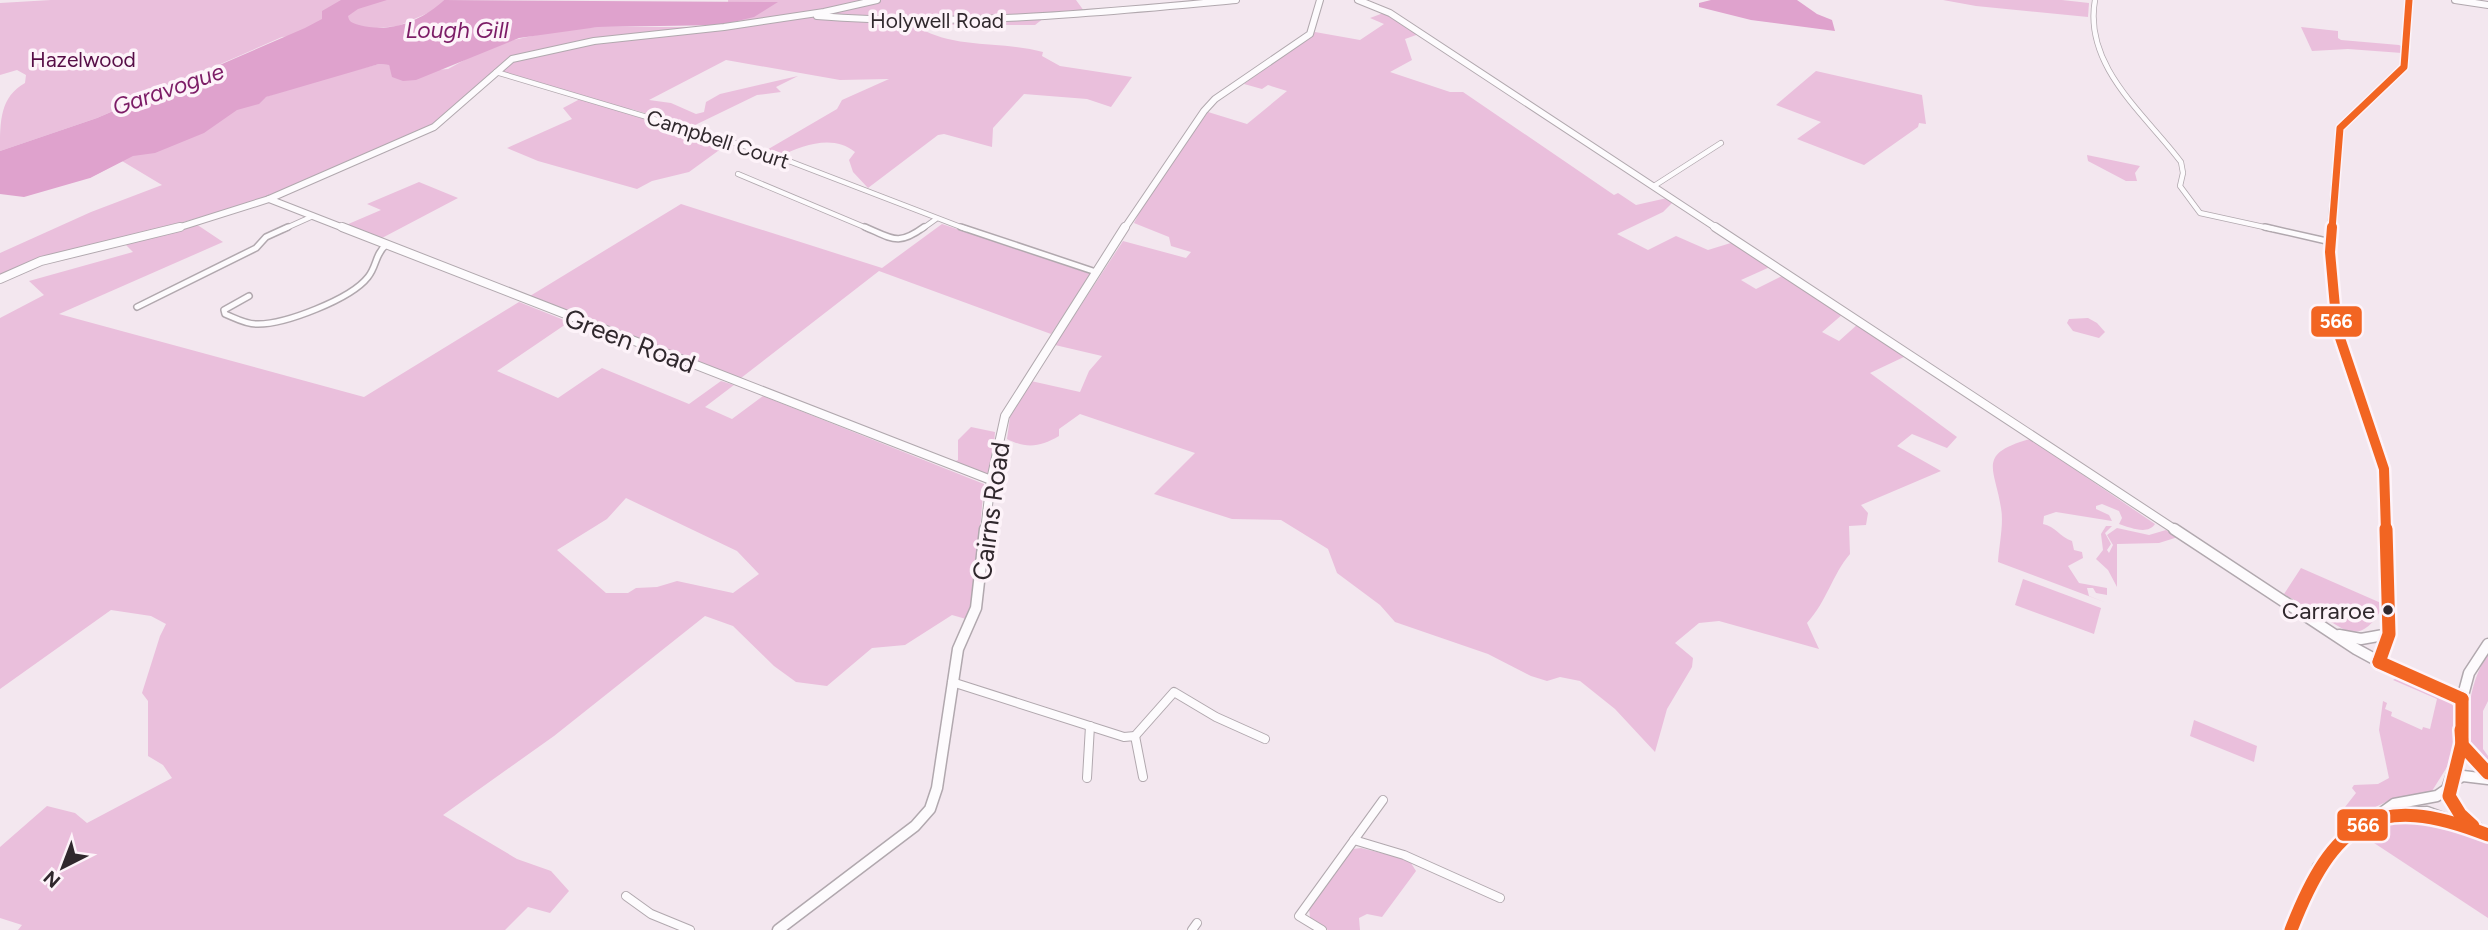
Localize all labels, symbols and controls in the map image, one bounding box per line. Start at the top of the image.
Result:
street label: Holywell Road [870,8,1004,33]
water label: Lough Gill [405,16,509,44]
park label: Hazelwood [30,47,136,72]
water label: Garavogue [108,57,228,121]
street label: Campbell Court [644,104,792,174]
street label: Green Road [560,301,700,381]
line badge: 566 [2310,305,2363,338]
text: 566 [2319,310,2353,333]
street label: Cairns Road [965,440,1017,582]
place label: Carraroe [2282,596,2375,625]
marker: Carraroe [2381,603,2395,617]
line badge: 566 [2336,808,2389,842]
text: 566 [2346,814,2380,837]
north arrow [28,832,98,902]
text: N [39,866,65,893]

